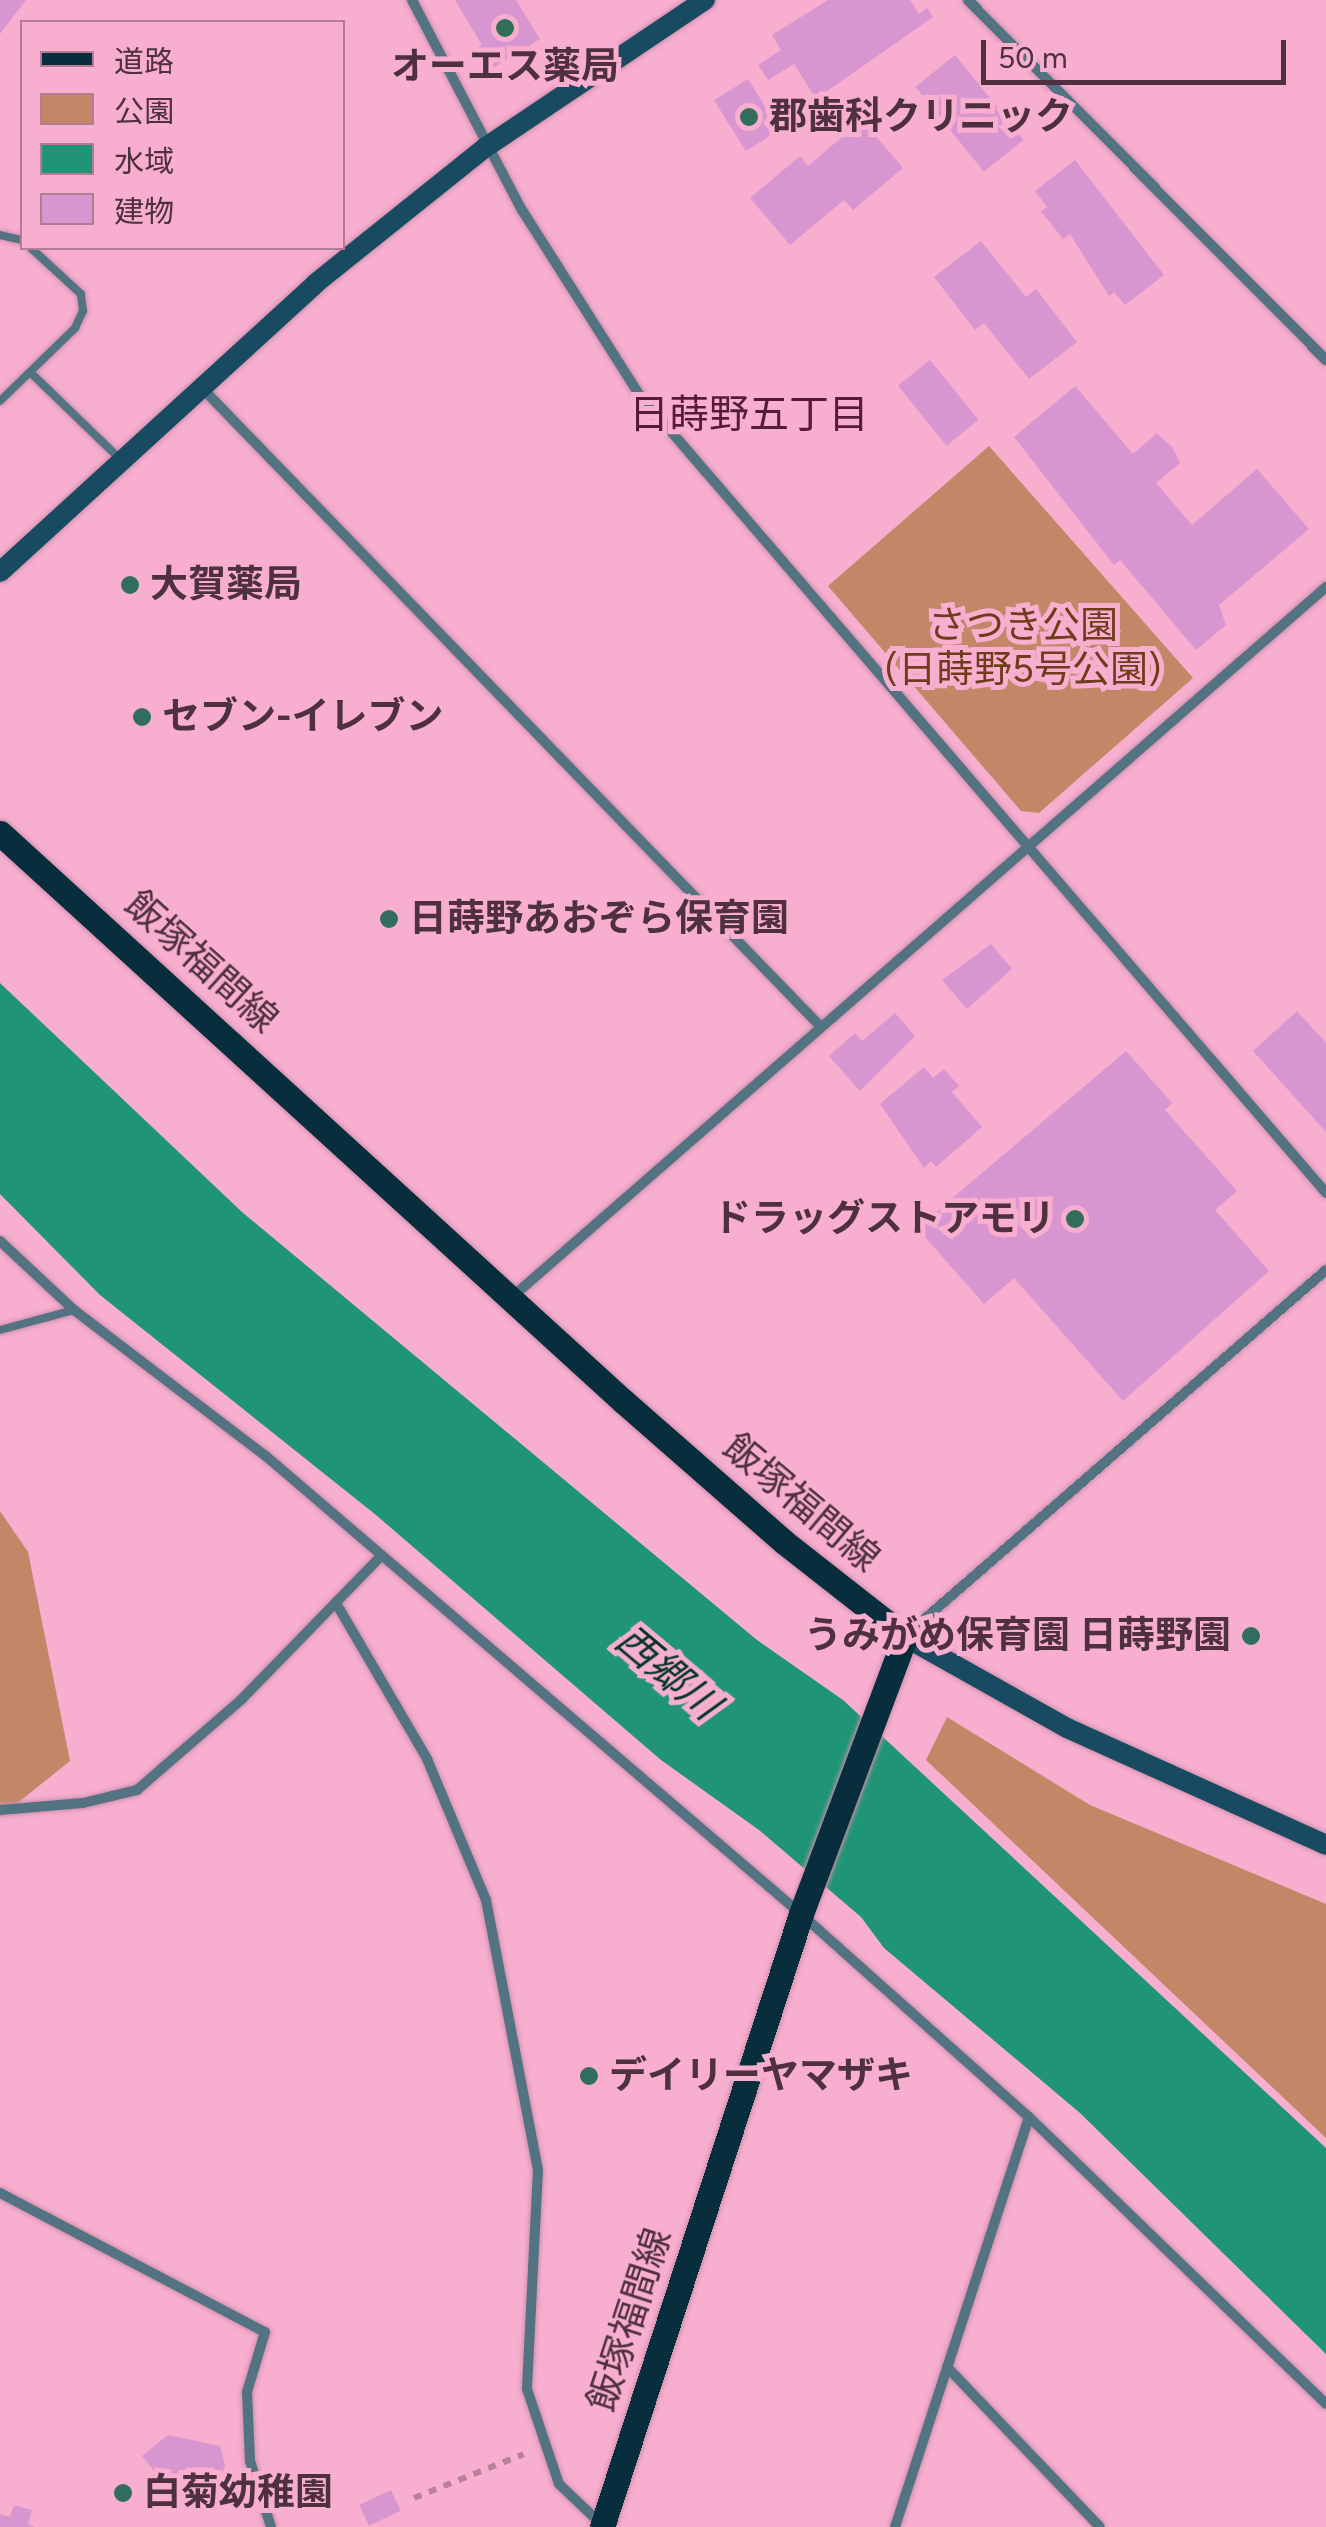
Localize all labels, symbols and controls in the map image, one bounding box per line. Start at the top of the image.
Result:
marker: オーエス薬局 [494,17,516,39]
legend [20,20,345,250]
scale bar [986,20,1291,82]
text: 50 m [998,39,1067,76]
text: 道路 [114,43,174,80]
place label: オーエス薬局 [391,44,619,90]
text: 公園 [114,93,174,130]
place label: 郡歯科クリニック [769,94,1073,140]
marker: 郡歯科クリニック [738,106,760,128]
text: 水域 [114,143,174,180]
text: 建物 [114,193,174,230]
district label: 日蒔野五丁目 [629,390,869,438]
place label: 大賀薬局 [150,562,302,608]
marker: 大賀薬局 [119,574,141,596]
park label: さつき公園 (日蒔野5号公園) [885,603,1161,692]
place label: セブン-イレブン [162,694,444,740]
marker: セブン-イレブン [131,706,153,728]
street label: 飯塚福間線 [115,881,287,1043]
place label: 日蒔野あおぞら保育園 [409,896,789,942]
marker: 日蒔野あおぞら保育園 [378,908,400,930]
place label: ドラッグストアモリ [713,1196,1055,1242]
marker: ドラッグストアモリ [1064,1208,1086,1230]
street label: 飯塚福間線 [714,1424,888,1582]
place label: うみがめ保育園 日蒔野園 [804,1613,1231,1659]
water label: 西郷川 [607,1615,729,1729]
marker: うみがめ保育園 日蒔野園 [1240,1625,1262,1647]
place label: デイリーヤマザキ [609,2053,913,2099]
marker: デイリーヤマザキ [578,2065,600,2087]
street label: 飯塚福間線 [579,2223,681,2417]
place label: 白菊幼稚園 [143,2470,333,2516]
marker: 白菊幼稚園 [112,2482,134,2504]

